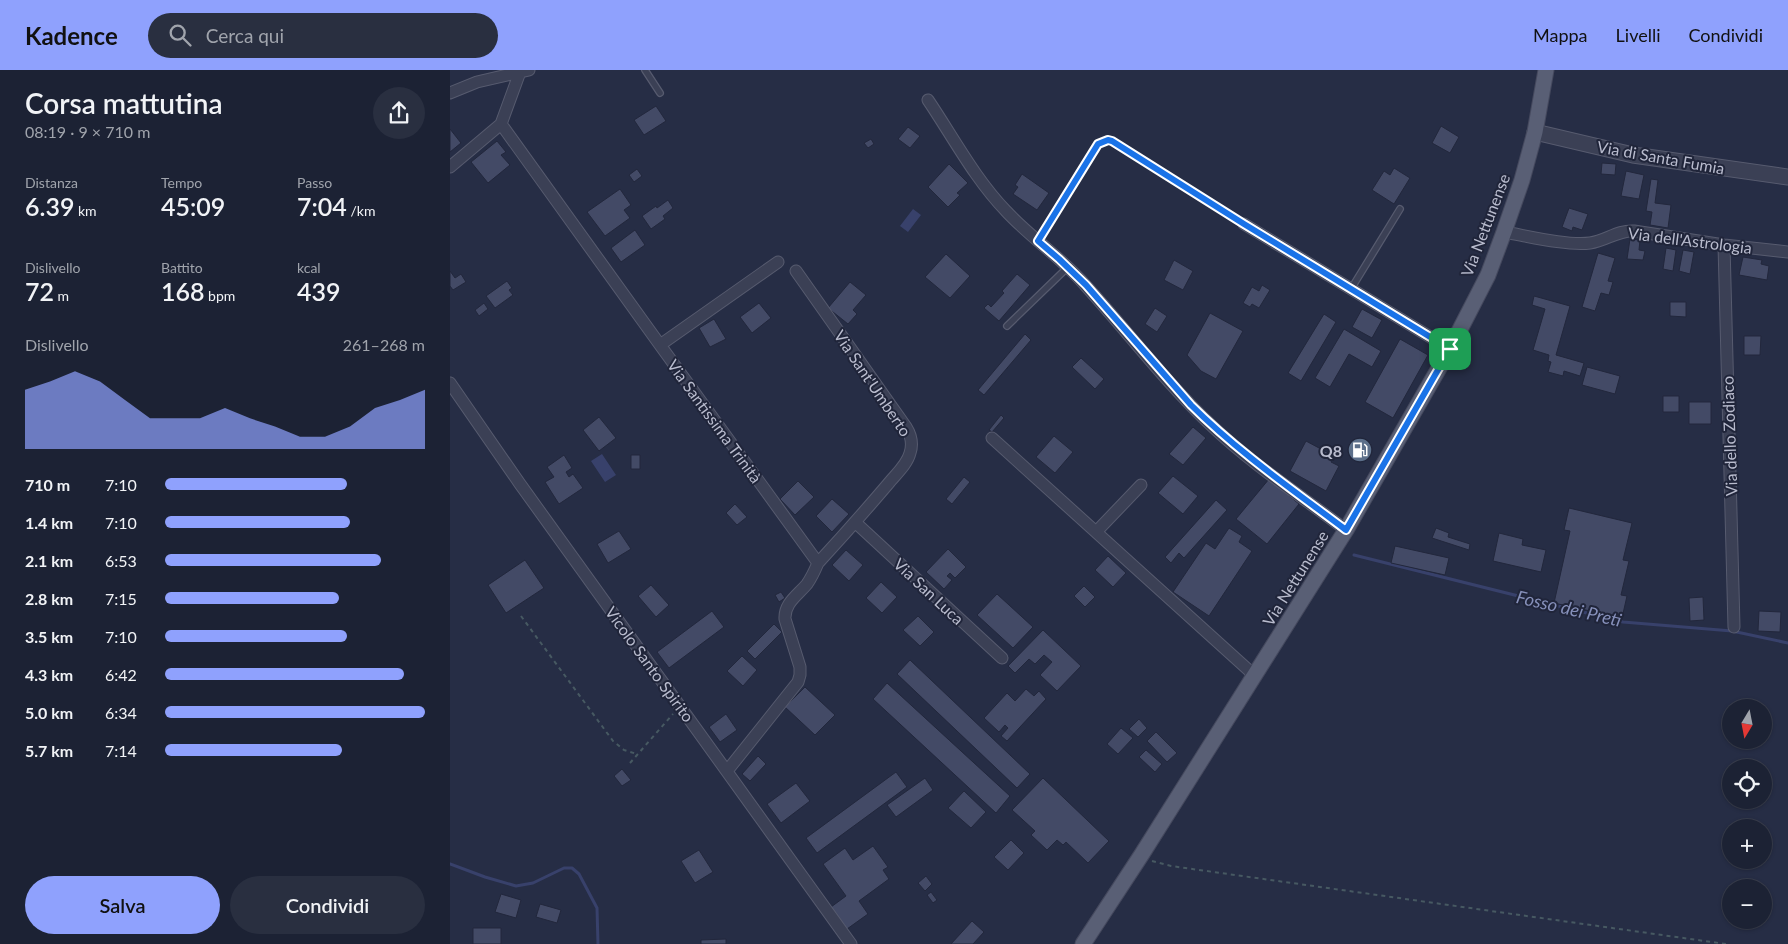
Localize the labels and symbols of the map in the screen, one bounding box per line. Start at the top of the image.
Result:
street label: Via di Santa Fumia [1596,136,1726,178]
street label: Via Nettunense [1457,171,1513,279]
street label: Via dell'Astrologia [1627,223,1753,257]
street label: Via Sant'Umberto [831,326,915,440]
pin [1429,328,1471,370]
street label: Via Santissima Trinità [664,355,766,487]
street label: Via dello Zodiaco [1717,375,1741,497]
fuel station icon: Q8 [1347,437,1373,463]
place label: Q8 [1320,441,1342,460]
street label: Via Nettunense [1258,527,1332,629]
street label: Via San Luca [890,554,968,628]
water label: Fosso dei Preti [1514,585,1624,631]
street label: Vicolo Santo Spirito [602,603,698,725]
north arrow [1722,699,1772,749]

